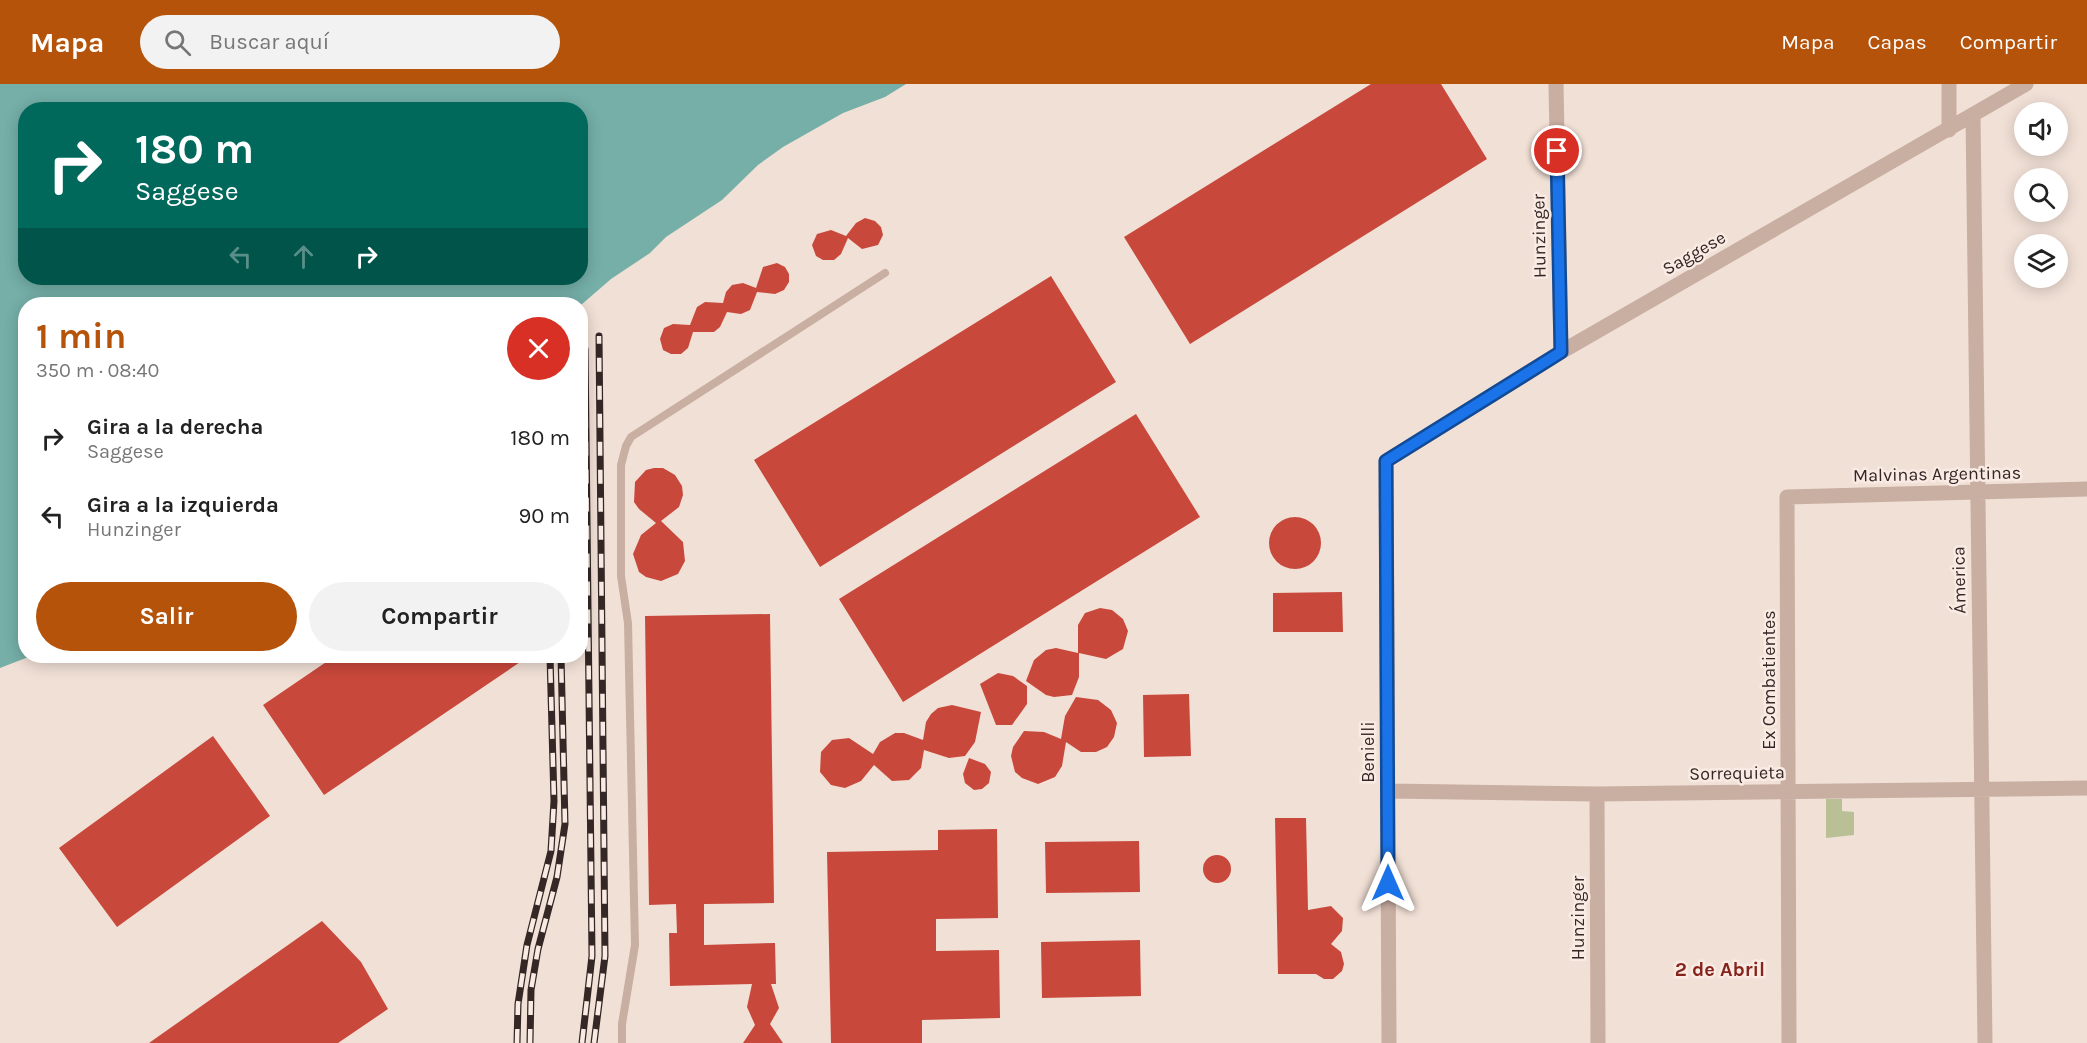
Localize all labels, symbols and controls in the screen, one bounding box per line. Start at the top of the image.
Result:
search box [140,15,560,69]
text: Mapa [30,26,104,59]
icon: search [161,26,194,59]
text: Buscar aquí [209,29,329,55]
text: Mapa [1781,30,1835,54]
text: Capas [1868,30,1927,54]
text: Compartir [1960,30,2057,54]
map controls [2014,102,2068,288]
button: sound [2014,102,2068,156]
text: 180 m [135,124,254,174]
pin [1531,125,1582,176]
icon: right [36,126,114,204]
icon: arrive [1540,134,1573,167]
button: search [2014,168,2068,222]
text: Saggese [135,175,239,207]
street label: Hunzinger [1527,193,1551,278]
street label: Saggese [1659,226,1729,280]
button: layers [2014,234,2068,288]
icon: left [224,240,257,273]
icon: ahead [287,240,320,273]
icon: right [350,240,383,273]
text: 1 min [36,315,126,357]
button: close [507,317,570,380]
text: 350 m · 08:40 [36,359,159,382]
text: Gira a la derecha [87,414,263,440]
icon: right [36,422,69,455]
text: 180 m [510,425,570,451]
text: Saggese [87,440,164,463]
street label: Malvinas Argentinas [1853,462,2021,486]
text: Gira a la izquierda [87,492,279,518]
icon: left [36,500,69,533]
text: 90 m [518,503,570,529]
text: Hunzinger [87,518,181,541]
street label: Ámerica [1946,546,1971,614]
button: Salir [36,582,297,651]
button: Compartir [309,582,570,651]
street label: Ex Combatientes [1758,610,1780,750]
street label: Benielli [1357,721,1379,783]
street label: Sorrequieta [1689,761,1785,785]
position arrow [1356,851,1420,915]
street label: Hunzinger [1567,875,1589,960]
district label: 2 de Abril [1675,958,1765,981]

